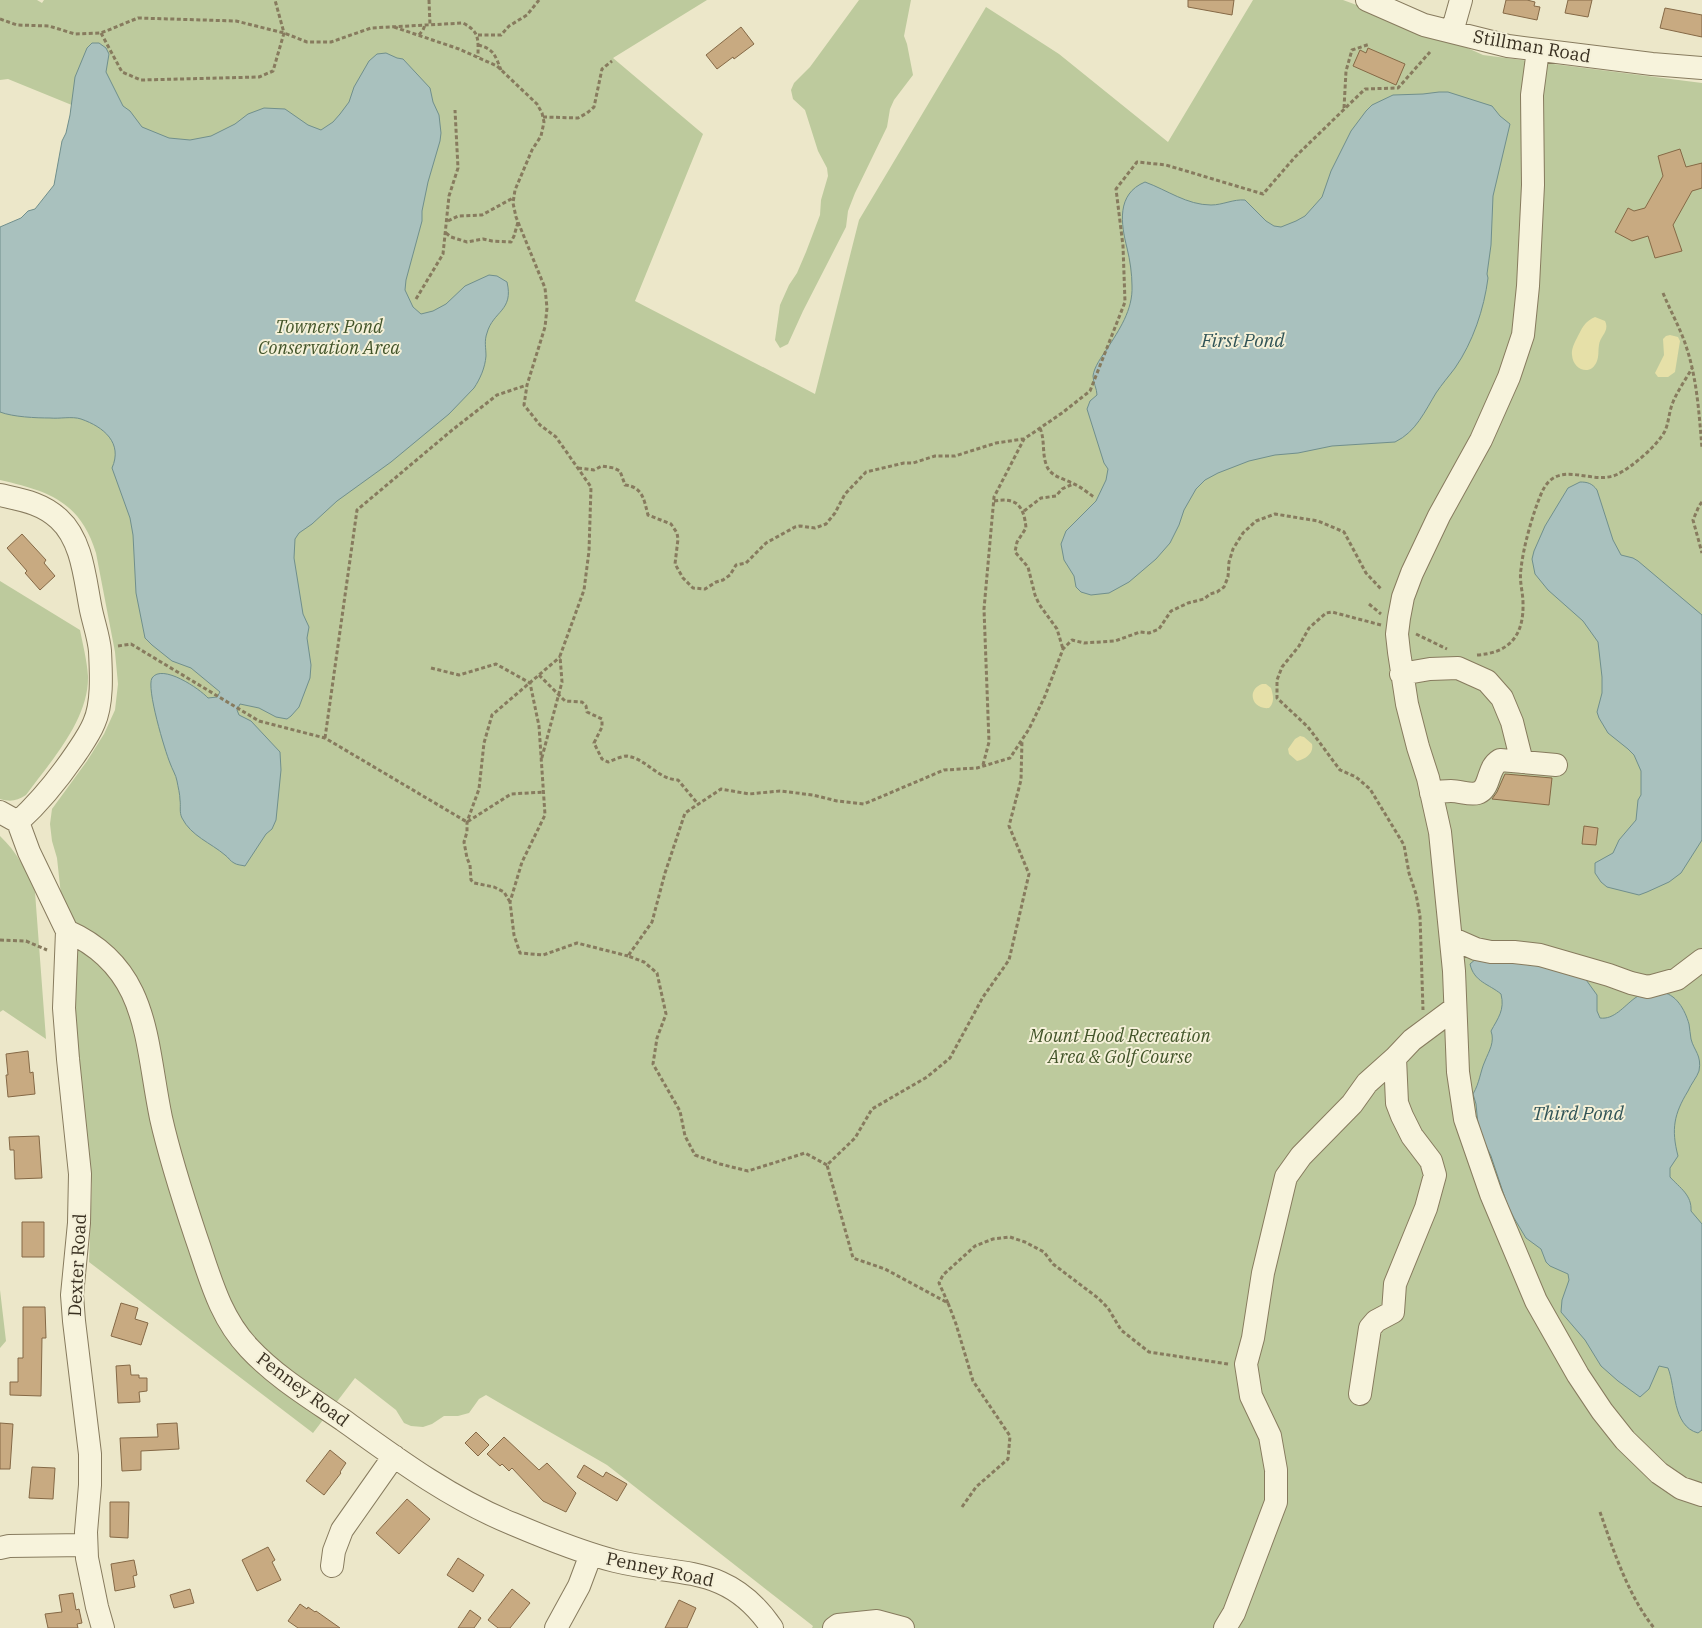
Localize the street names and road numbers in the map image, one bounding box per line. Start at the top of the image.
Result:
street label: Stillman Road [1471,24,1593,68]
street label: Dexter Road [63,1213,91,1317]
street label: Penney Road [252,1347,354,1431]
street label: Penney Road [604,1546,716,1592]

